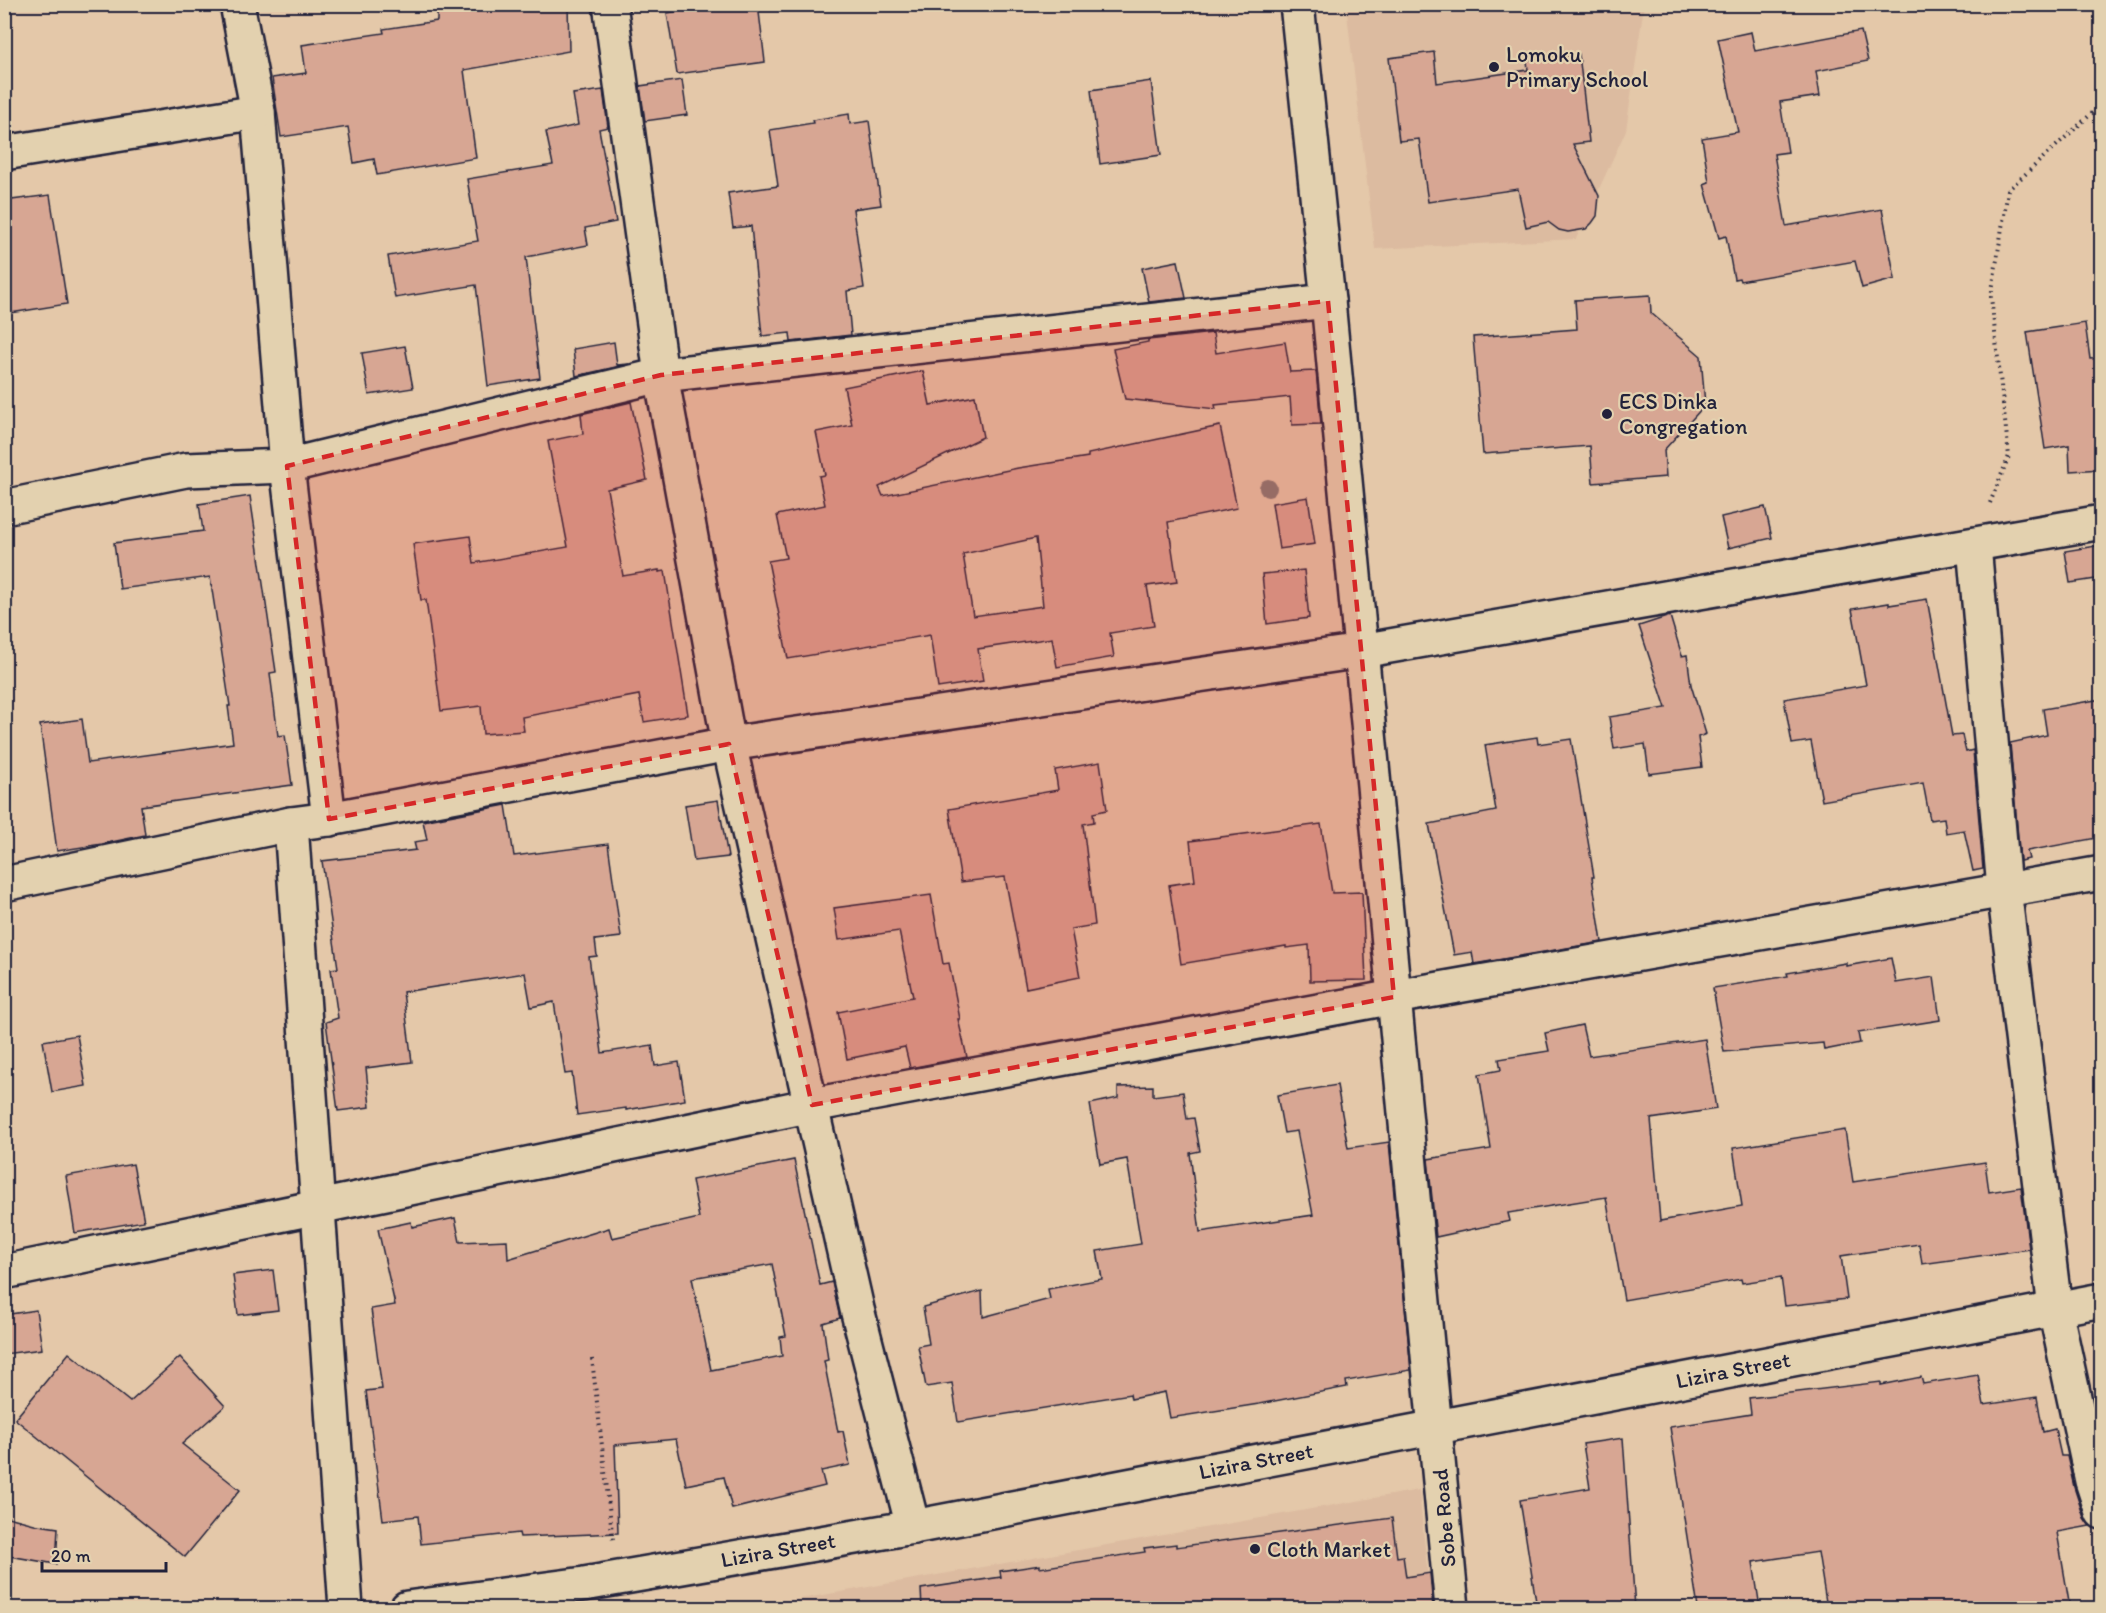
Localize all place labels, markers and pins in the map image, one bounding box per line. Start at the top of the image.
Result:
place label: Lomoku Primary School [1506,41,1648,93]
marker: Lomoku Primary School [1487,60,1501,74]
place label: ECS Dinka Congregation [1619,388,1748,440]
marker: ECS Dinka Congregation [1600,407,1614,421]
place label: Cloth Market [1267,1536,1391,1563]
marker: Cloth Market [1248,1542,1262,1556]

